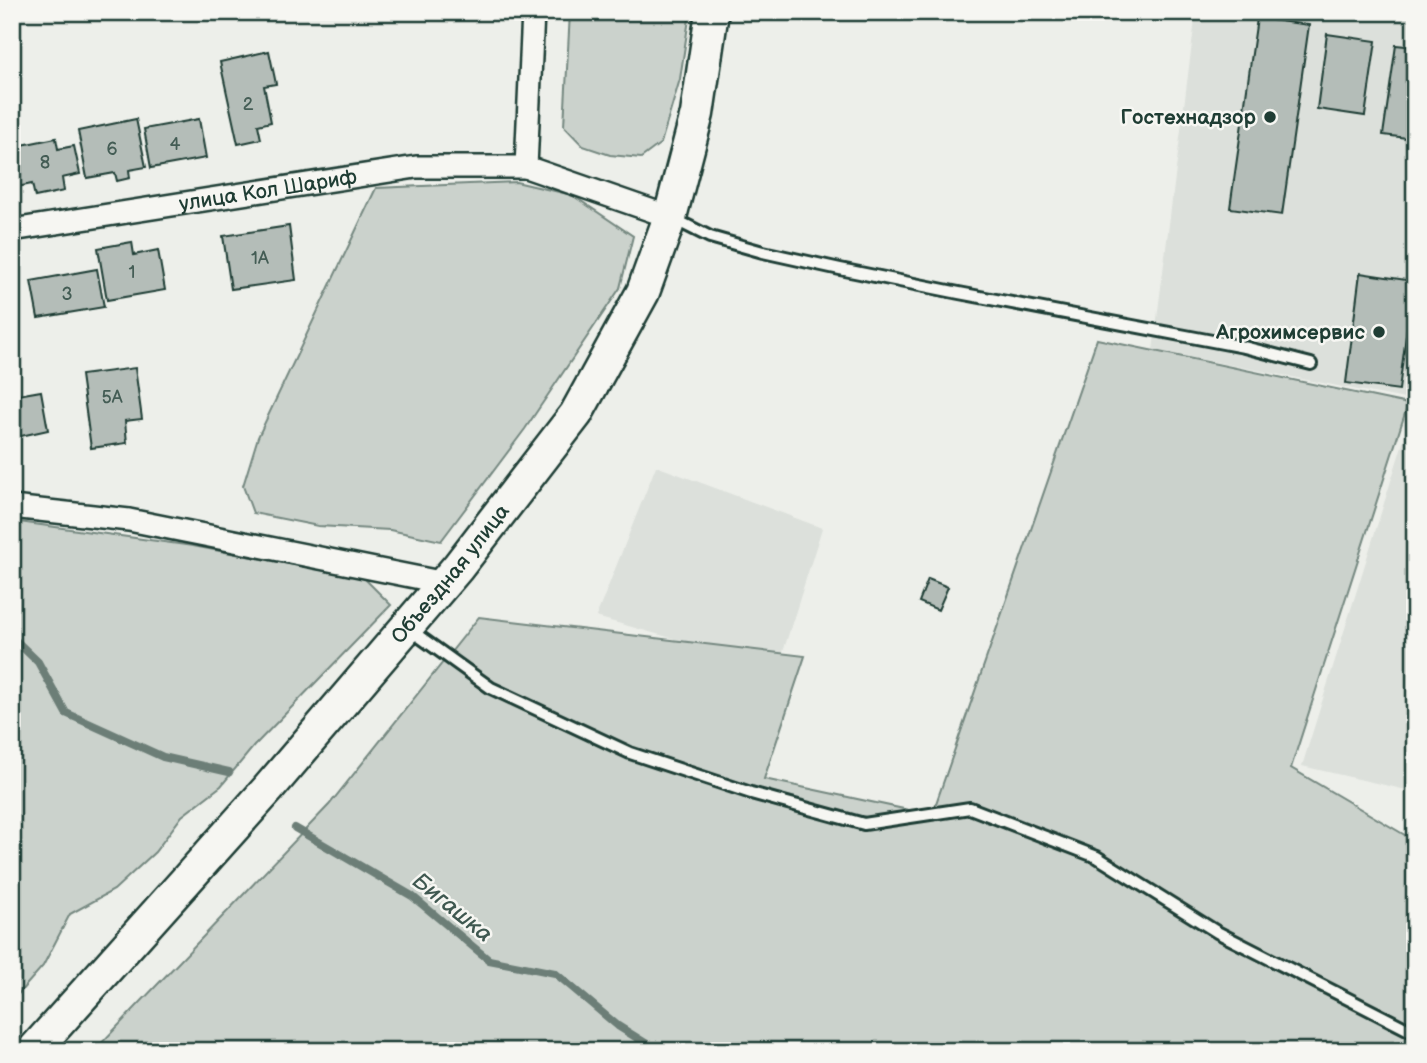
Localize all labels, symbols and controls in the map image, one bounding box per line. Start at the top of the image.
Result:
house number: 2 [243,94,254,115]
place label: Гостехнадзор [1120,105,1257,130]
marker: Гостехнадзор [1262,109,1278,125]
house number: 4 [170,134,181,155]
house number: 6 [107,139,118,160]
house number: 8 [40,152,50,173]
street label: улица Кол Шариф [177,164,359,217]
house number: 1А [251,248,269,269]
house number: 1 [129,262,135,283]
house number: 3 [61,284,73,305]
place label: Агрохимсервис [1215,320,1365,345]
marker: Агрохимсервис [1371,324,1387,340]
house number: 5А [101,387,123,408]
street label: Объездная улица [386,499,515,649]
water label: Бигашка [407,867,498,949]

